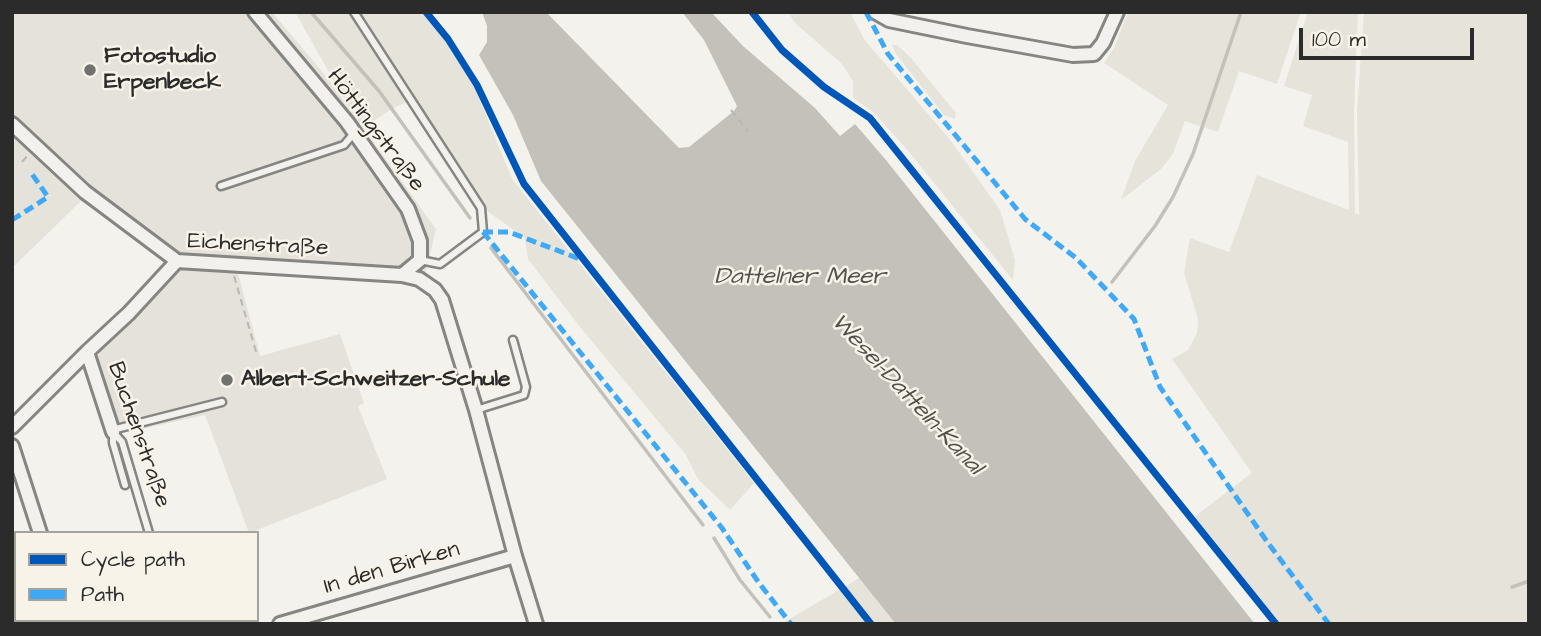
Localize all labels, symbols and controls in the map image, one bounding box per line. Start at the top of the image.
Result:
scale bar [1303,14,1478,58]
text: 100 m [1312,25,1366,54]
place label: Fotostudio Erpenbeck [104,43,221,97]
marker: Fotostudio Erpenbeck [82,62,98,78]
street label: Höttingstraße [320,64,430,198]
street label: Eichenstraße [187,229,329,263]
water label: Dattelner Meer [715,264,885,292]
water label: Wesel-Datteln-Kanal [824,308,988,482]
street label: Buchenstraße [100,359,176,511]
place label: Albert-Schweitzer-Schule [241,366,511,394]
marker: Albert-Schweitzer-Schule [219,372,235,388]
legend [14,531,259,622]
street label: In den Birken [321,536,463,602]
text: Cycle path [81,545,185,574]
text: Path [81,580,124,609]

